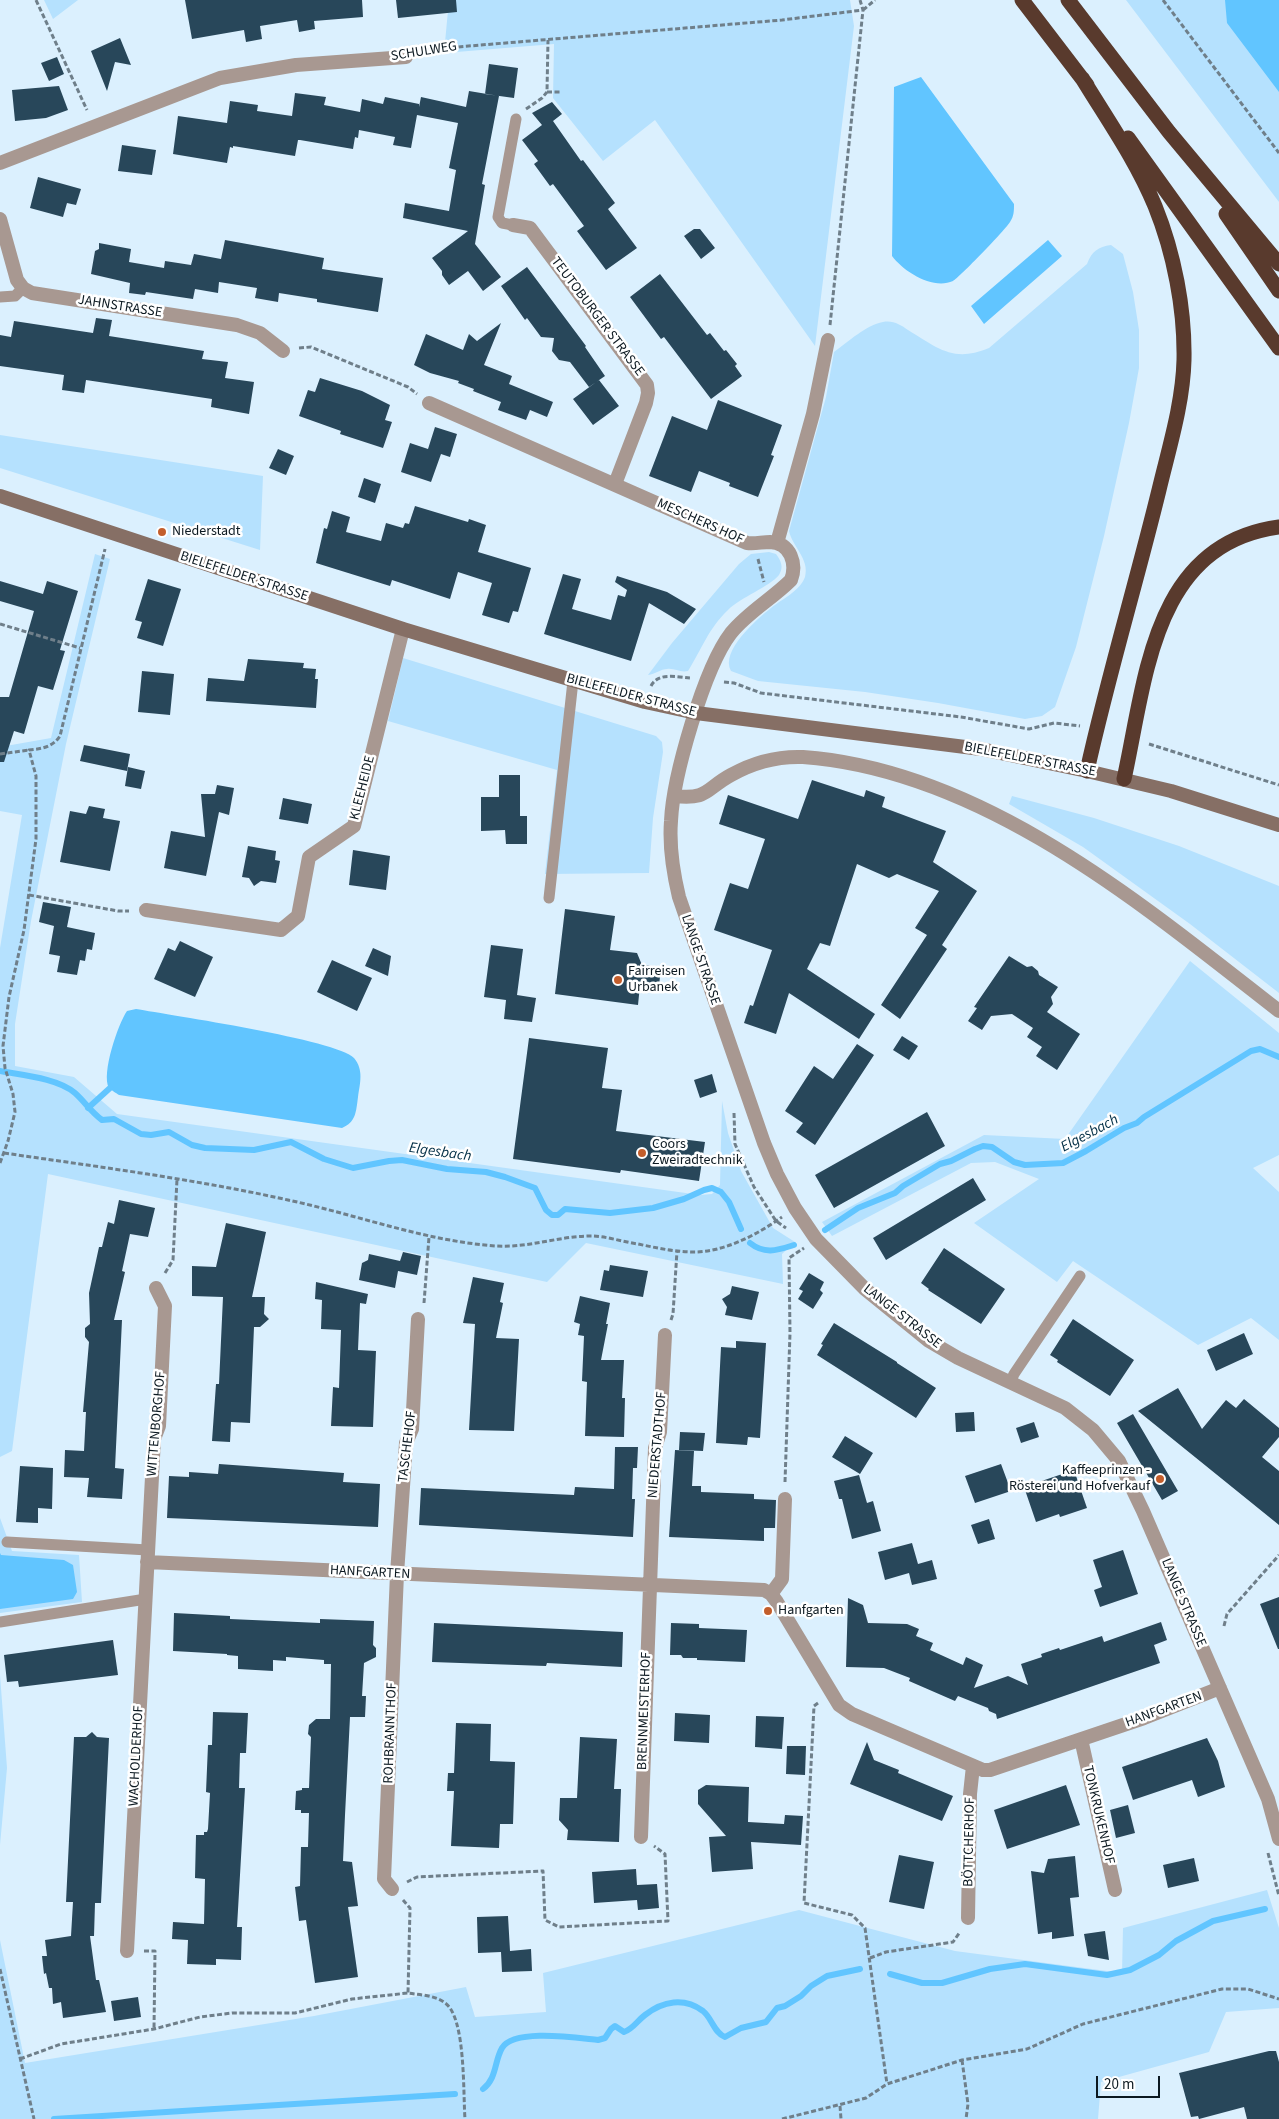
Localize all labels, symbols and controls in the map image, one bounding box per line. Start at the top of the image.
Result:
street label: SCHULWEG [390,38,458,66]
street label: TEUTOBURGER STRASSE [547,254,647,380]
street label: JAHNSTRASSE [77,292,163,322]
street label: MESCHERS HOF [654,495,746,549]
place label: Niederstadt [172,524,241,540]
marker: Niederstadt [156,526,168,538]
street label: BIELEFELDER STRASSE [178,548,310,606]
street label: BIELEFELDER STRASSE [564,671,698,721]
street label: BIELEFELDER STRASSE [963,739,1097,781]
street label: KLEEHEIDE [347,754,379,822]
street label: LANGE STRASSE [677,913,723,1007]
place label: Fairreisen Urbanek [628,964,685,996]
marker: Fairreisen Urbanek [612,974,624,986]
water label: Elgesbach [1058,1111,1122,1157]
place label: Coors Zweiradtechnik [652,1137,743,1170]
water label: Elgesbach [408,1140,472,1166]
marker: Coors Zweiradtechnik [636,1147,648,1159]
street label: LANGE STRASSE [860,1281,944,1353]
street label: WITTENBORGHOF [144,1371,170,1477]
street label: NIEDERSTADTHOF [645,1391,671,1499]
street label: TASCHEHOF [395,1410,421,1484]
place label: Kaffeeprinzen - Rösterei und Hofverkauf [1009,1463,1150,1495]
marker: Kaffeeprinzen - Rösterei und Hofverkauf [1154,1473,1166,1485]
street label: LANGE STRASSE [1157,1556,1209,1650]
street label: HANFGARTEN [329,1563,411,1583]
place label: Hanfgarten [778,1603,844,1619]
marker: Hanfgarten [762,1605,774,1617]
street label: BRENNMEISTERHOF [635,1652,655,1770]
street label: ROHBRANNTHOF [381,1682,401,1784]
street label: HANFGARTEN [1123,1688,1205,1732]
street label: WACHOLDERHOF [126,1705,148,1807]
street label: TONKRUKENHOF [1079,1764,1117,1866]
street label: BÖTTCHERHOF [961,1797,979,1887]
scale bar [1099,2066,1163,2098]
text: 20 m [1104,2074,1134,2095]

